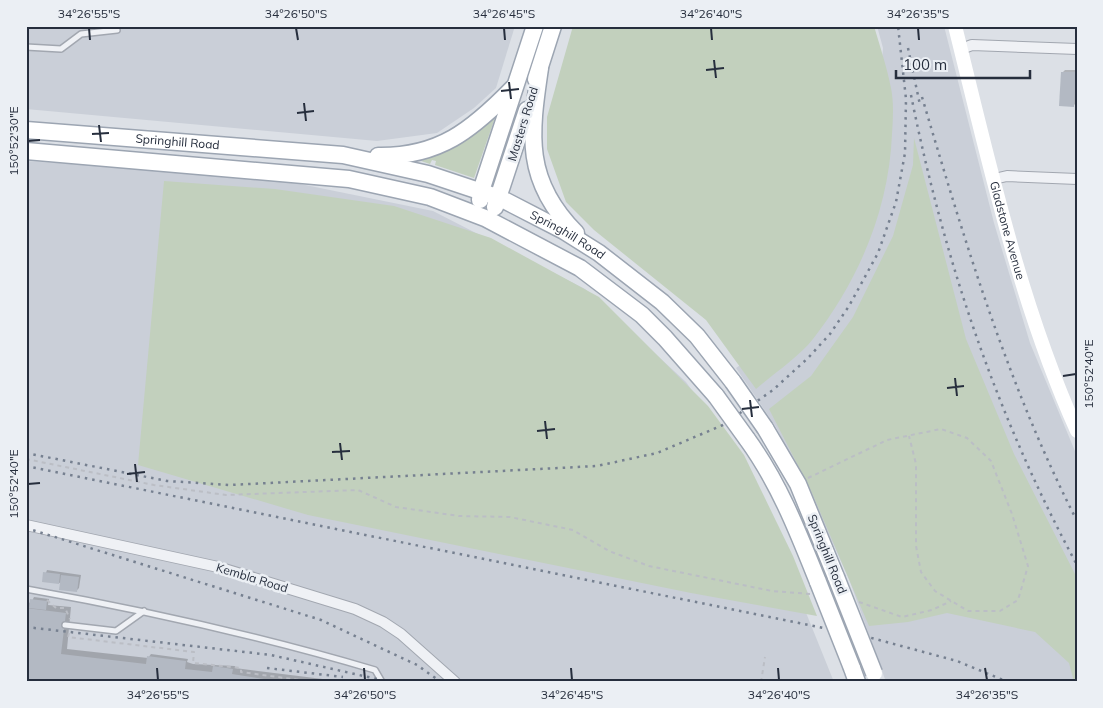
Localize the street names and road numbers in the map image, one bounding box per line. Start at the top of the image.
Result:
street label: Masters Road [504,85,541,163]
street label: Springhill Road [135,131,220,152]
street label: Gladstone Avenue [987,179,1029,281]
street label: Springhill Road [528,207,609,262]
street label: Springhill Road [805,512,850,596]
street label: Kembla Road [214,559,290,596]

